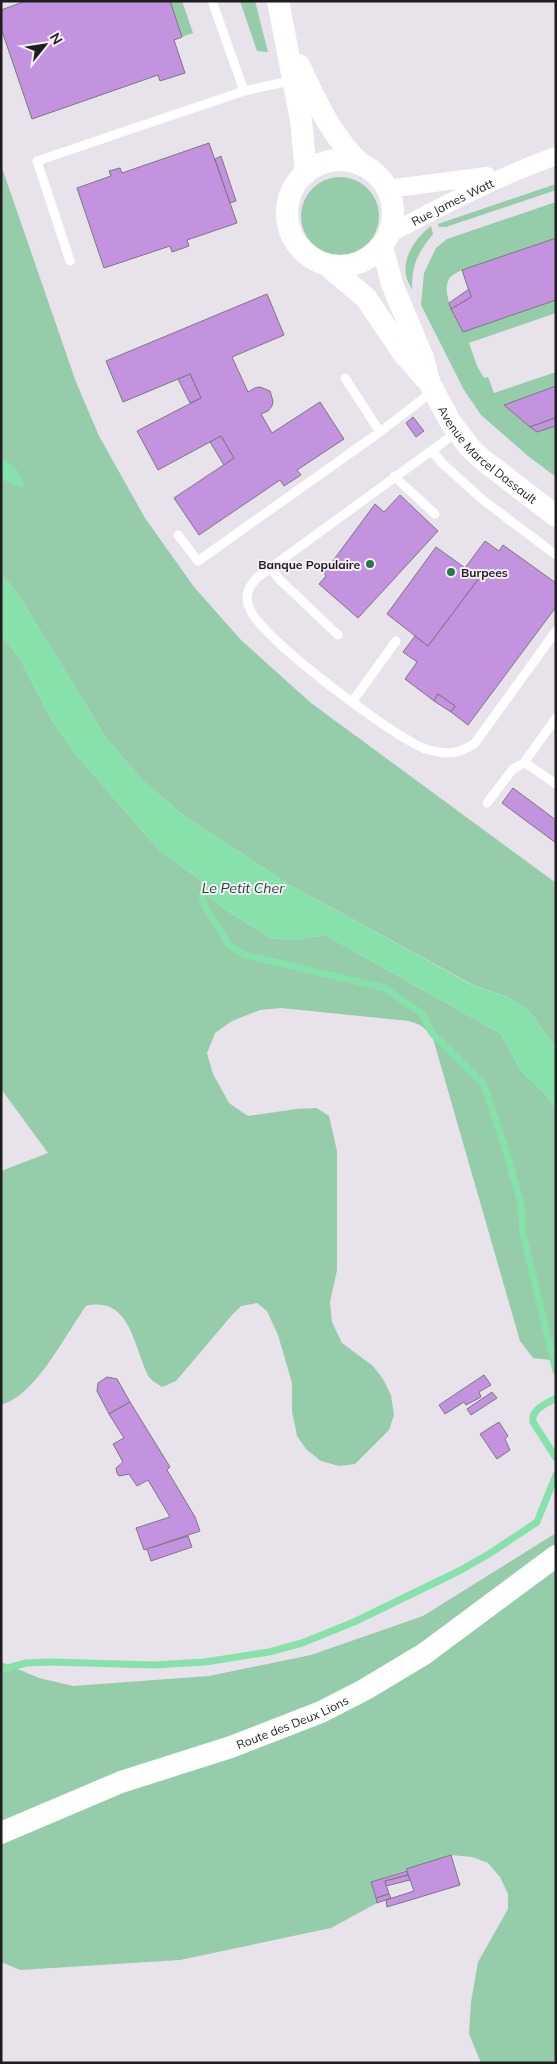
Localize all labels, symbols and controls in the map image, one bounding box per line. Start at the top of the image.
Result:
north arrow [20,20,70,70]
text: N [46,29,67,48]
street label: Rue James Watt [408,175,496,229]
street label: Avenue Marcel Dassault [435,403,540,506]
place label: Banque Populaire [258,557,360,572]
marker: Banque Populaire [364,558,376,570]
place label: Burpees [461,565,508,580]
marker: Burpees [445,566,457,578]
water label: Le Petit Cher [202,879,285,897]
street label: Route des Deux Lions [234,1692,351,1752]

